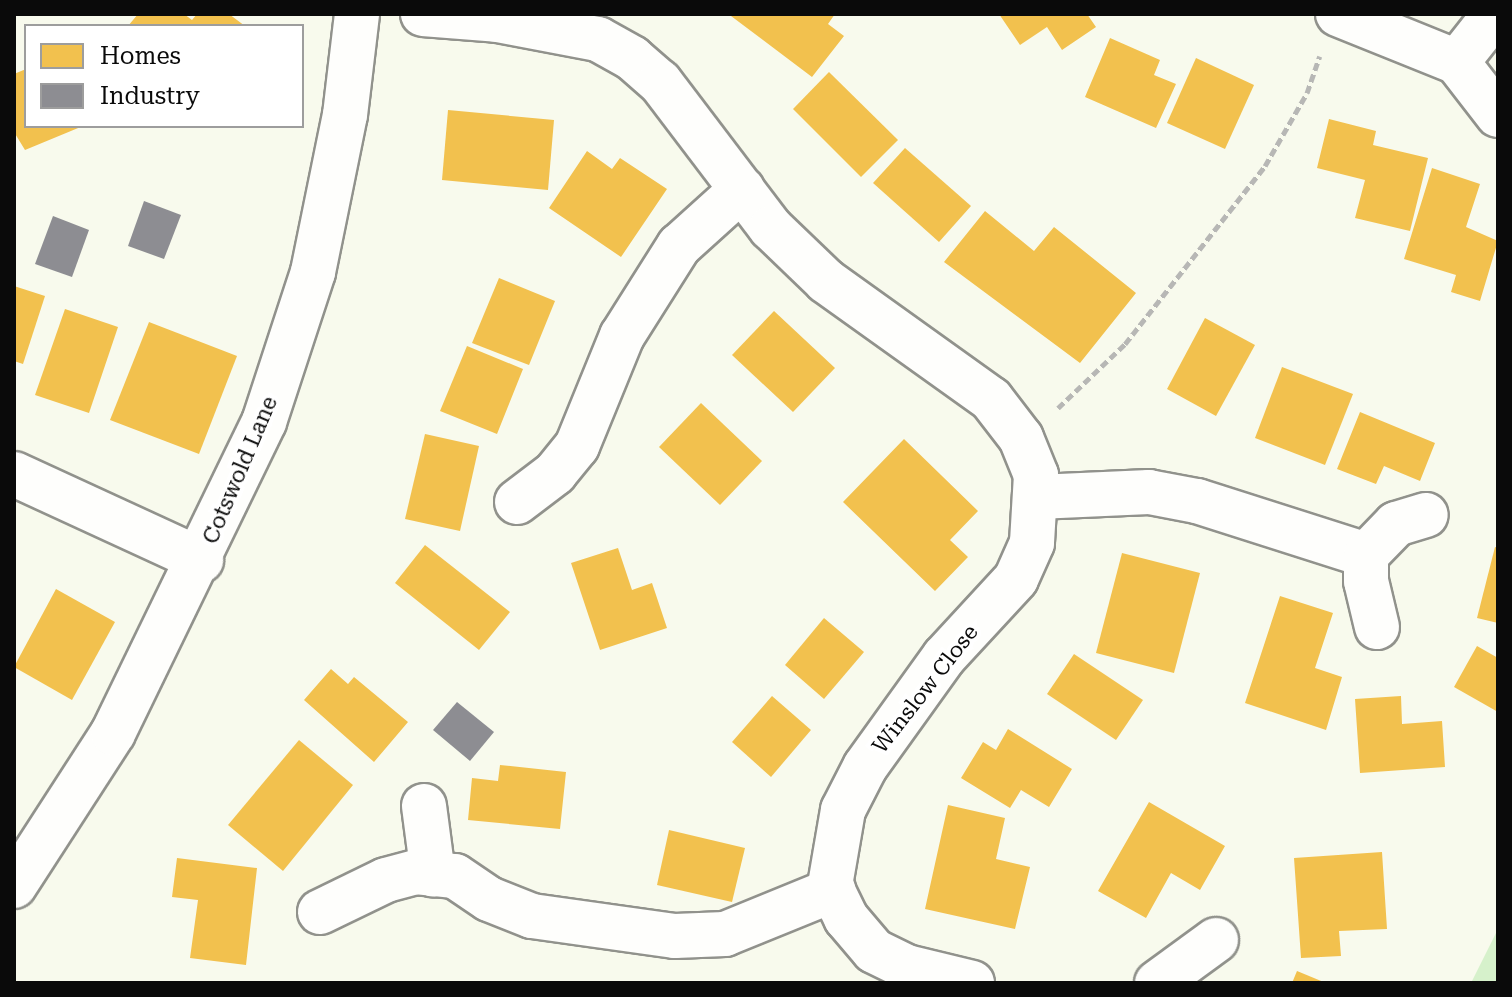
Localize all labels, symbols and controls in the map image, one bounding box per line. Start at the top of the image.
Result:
legend [24,24,304,128]
text: Homes [100,42,181,70]
text: Industry [100,82,200,110]
street label: Cotswold Lane [197,392,283,548]
street label: Winslow Close [867,619,983,759]

